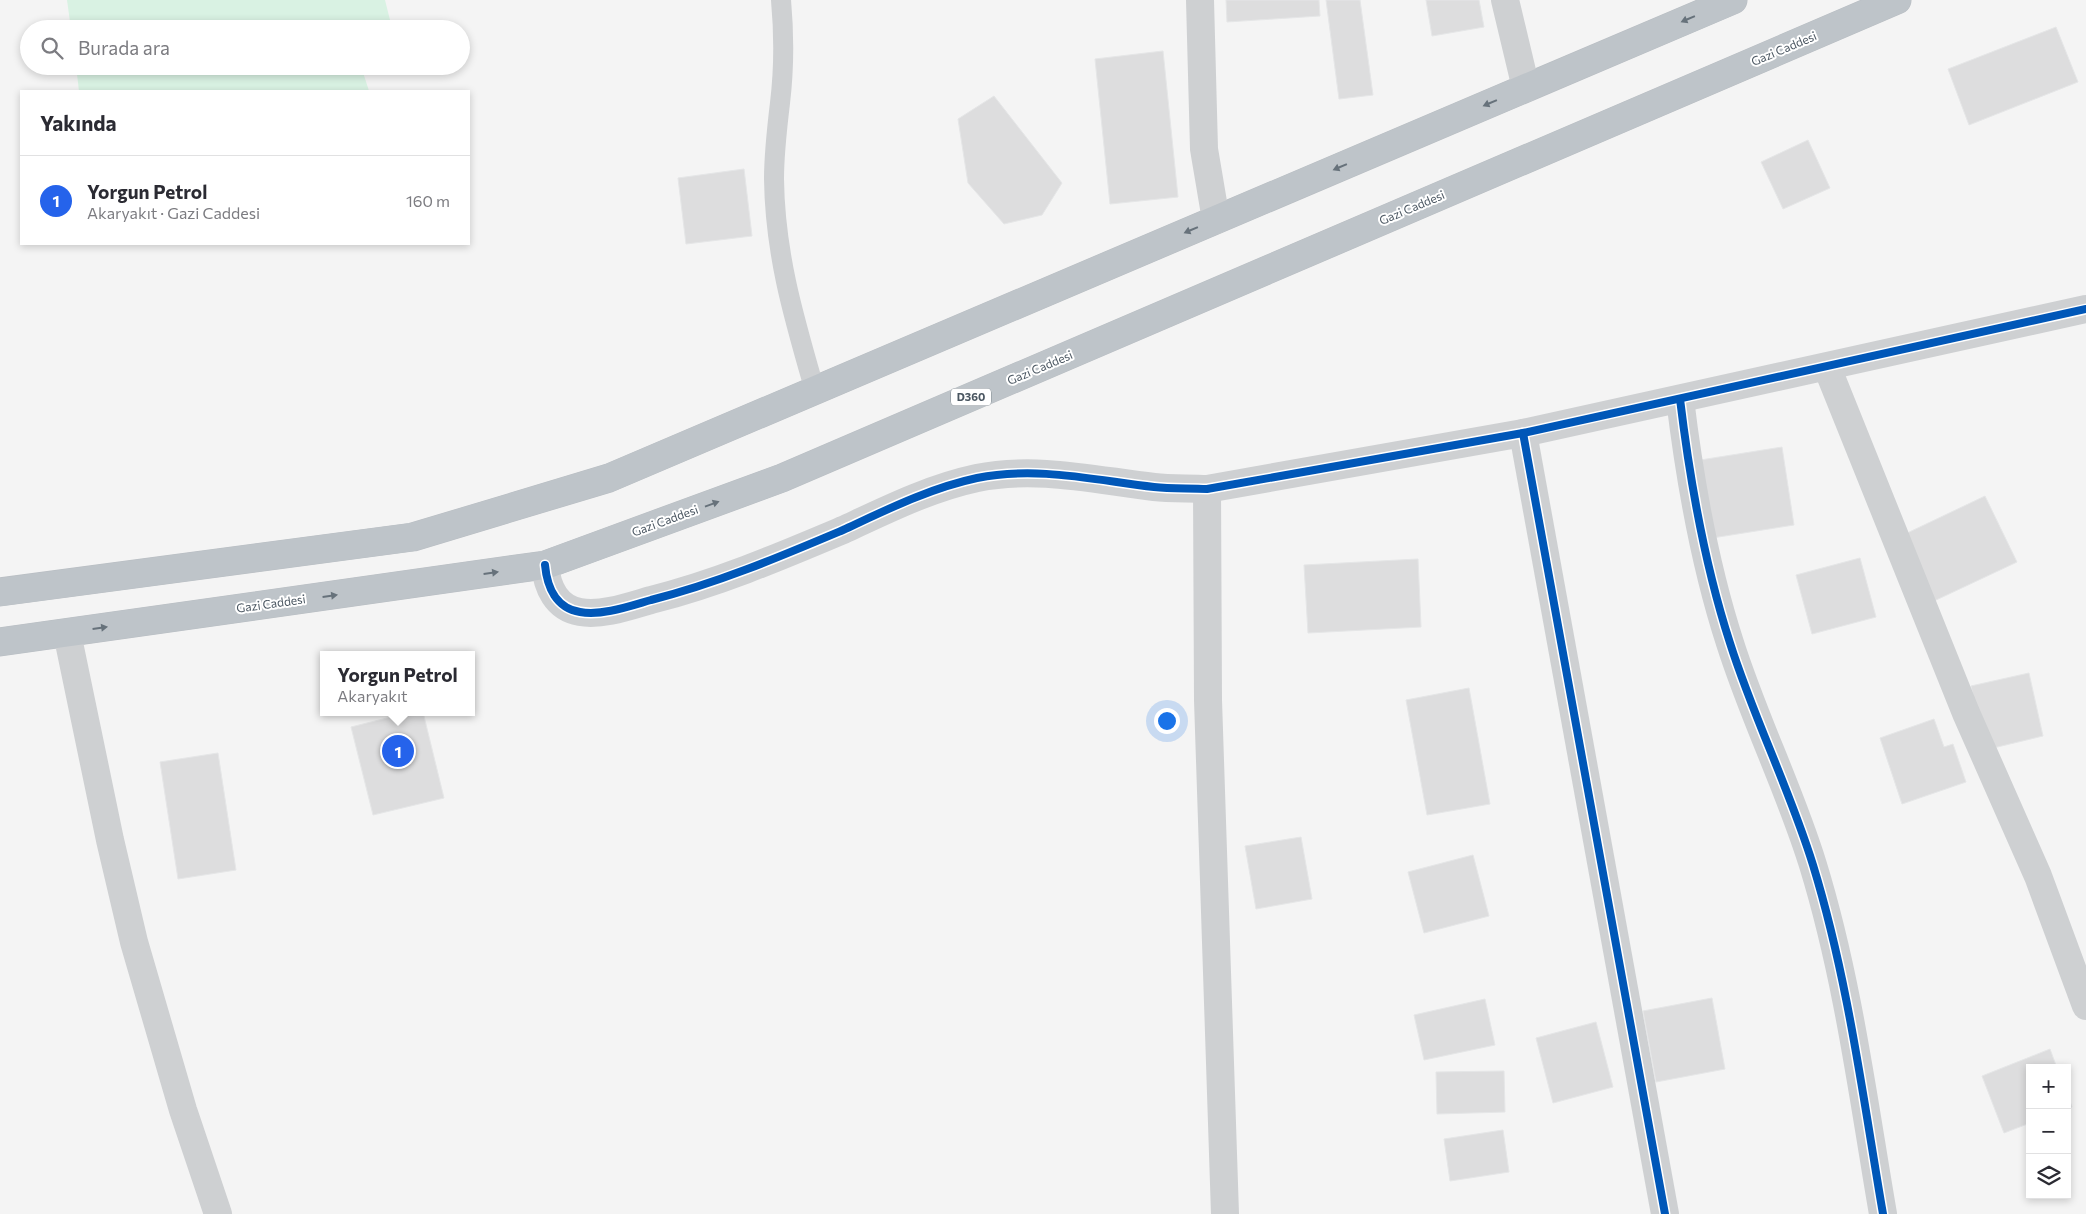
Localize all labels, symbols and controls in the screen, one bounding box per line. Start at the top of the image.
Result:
one-way arrow [1681,16,1695,24]
search box [20,20,470,75]
street label: Gazi Caddesi [1749,28,1818,68]
icon: search [38,34,66,62]
text: Burada ara [78,36,170,59]
one-way arrow [1483,100,1497,108]
text: Yakında [40,110,117,135]
one-way arrow [1333,163,1348,171]
text: Yorgun Petrol [87,180,207,203]
street label: Gazi Caddesi [1377,187,1446,227]
text: 1 [52,191,60,210]
text: 160 m [406,191,450,210]
text: Akaryakıt · Gazi Caddesi [87,203,260,222]
one-way arrow [1184,227,1198,235]
street label: Gazi Caddesi [1005,347,1074,387]
road number: D360 [951,388,991,406]
one-way arrow [705,500,720,507]
street label: Gazi Caddesi [630,502,700,539]
one-way arrow [484,569,500,577]
street label: Gazi Caddesi [235,591,306,615]
one-way arrow [323,591,339,599]
one-way arrow [93,624,109,632]
popup [320,651,475,716]
text: Yorgun Petrol [337,663,458,686]
text: Akaryakıt [337,686,408,705]
your location [1154,708,1180,734]
pin: 1 [382,732,414,770]
map controls [2026,1064,2071,1199]
button: + [2026,1064,2071,1109]
button: − [2026,1109,2071,1154]
button: layers [2026,1154,2071,1199]

